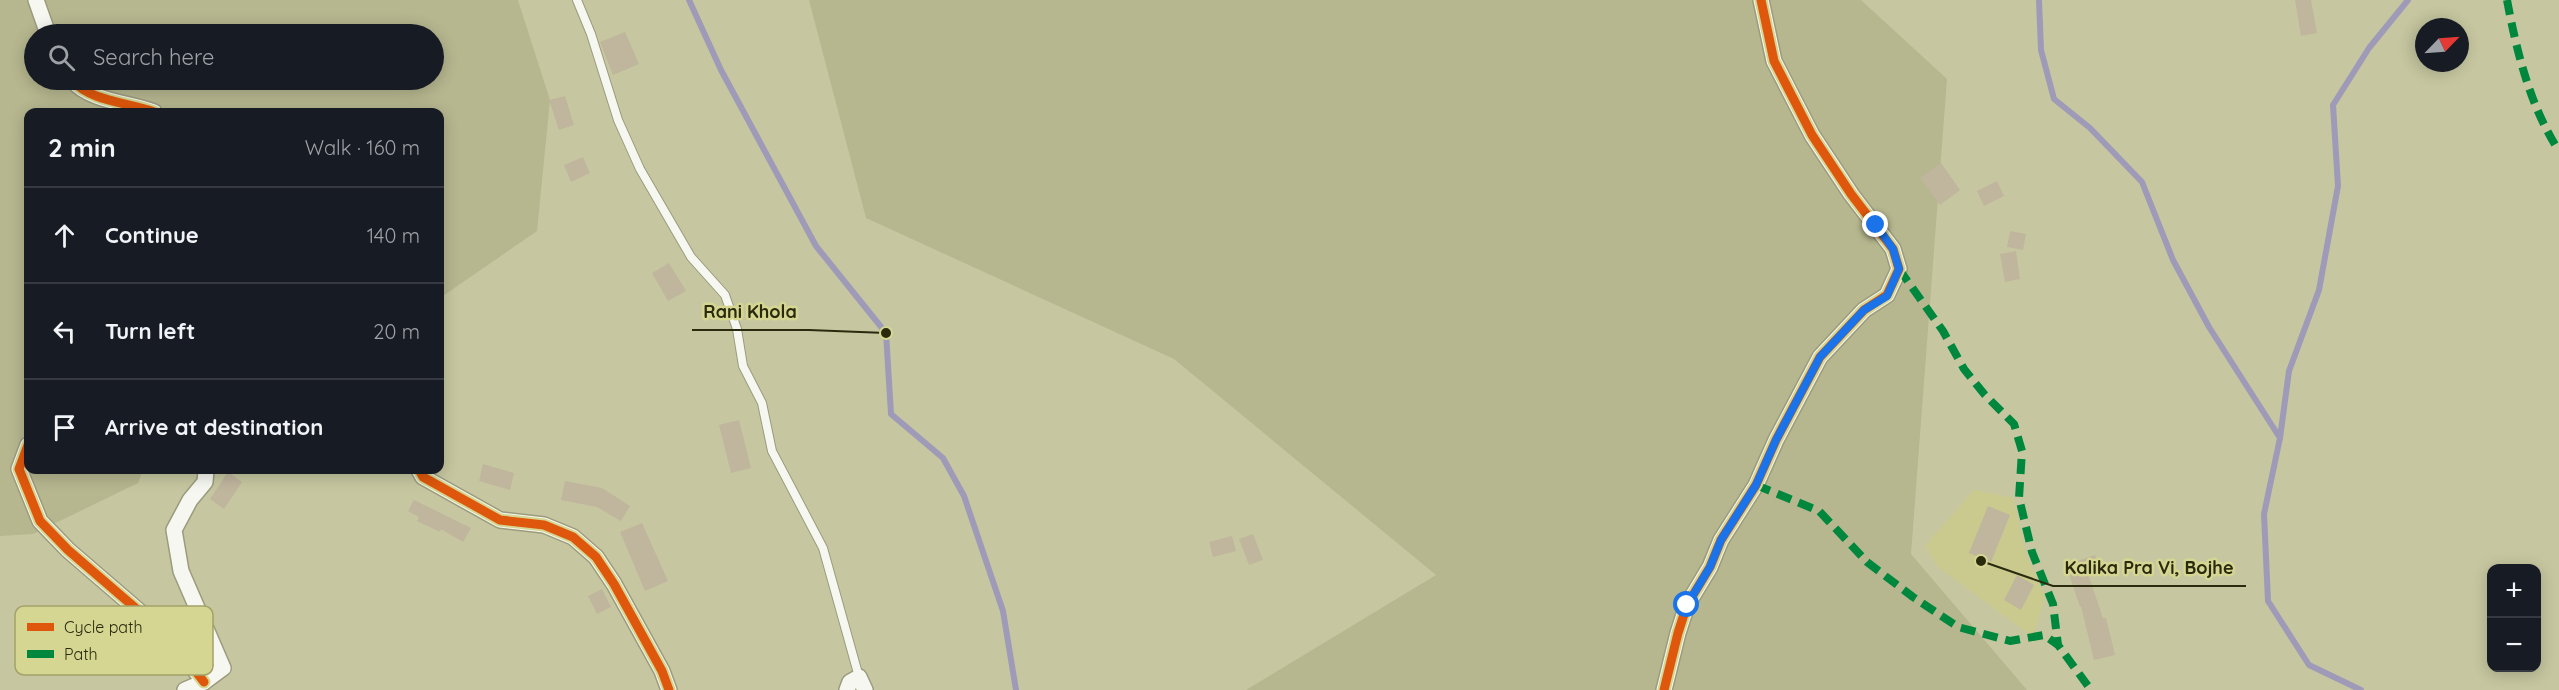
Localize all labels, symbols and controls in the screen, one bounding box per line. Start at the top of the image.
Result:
north arrow [2415,18,2469,72]
search box [24,24,444,90]
icon: search [45,41,78,74]
text: Search here [93,43,214,71]
text: 2 min [48,131,116,164]
text: Walk · 160 m [305,135,420,160]
route end [1862,211,1888,237]
icon: ahead [48,219,81,252]
text: Continue [105,221,199,249]
text: 140 m [367,223,420,248]
callout: Rani Khola [692,294,809,330]
text: Rani Khola [703,300,797,323]
icon: left [48,315,81,348]
text: Turn left [105,317,195,345]
text: 20 m [373,319,420,344]
icon: arrive [48,411,81,444]
text: Arrive at destination [105,413,323,441]
callout: Kalika Pra Vi, Bojhe [2053,550,2246,586]
text: Kalika Pra Vi, Bojhe [2064,556,2234,579]
map controls [2487,564,2541,672]
button: + [2487,564,2541,618]
route start [1673,591,1699,617]
legend [15,606,213,675]
text: Cycle path [64,617,143,637]
button: − [2487,618,2541,672]
text: Path [64,644,98,664]

